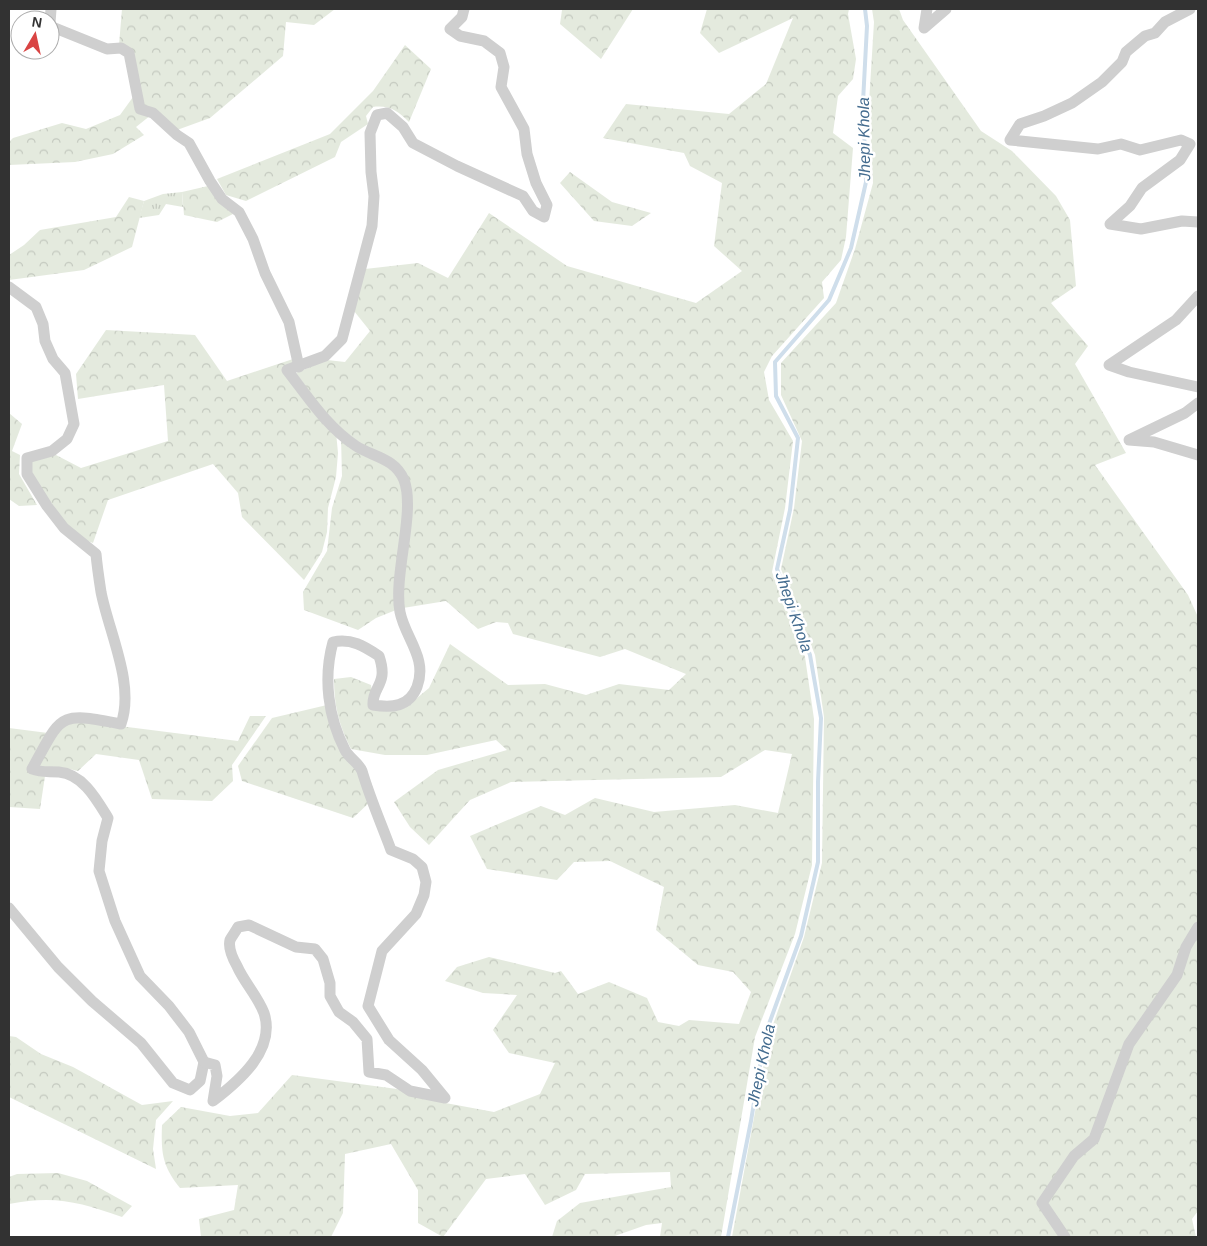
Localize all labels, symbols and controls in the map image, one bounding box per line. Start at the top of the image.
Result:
north arrow [10,10,60,60]
text: N [31,13,43,31]
water label: Jhepi Khola [855,97,873,182]
water label: Jhepi Khola [772,569,816,654]
water label: Jhepi Khola [744,1022,778,1109]

